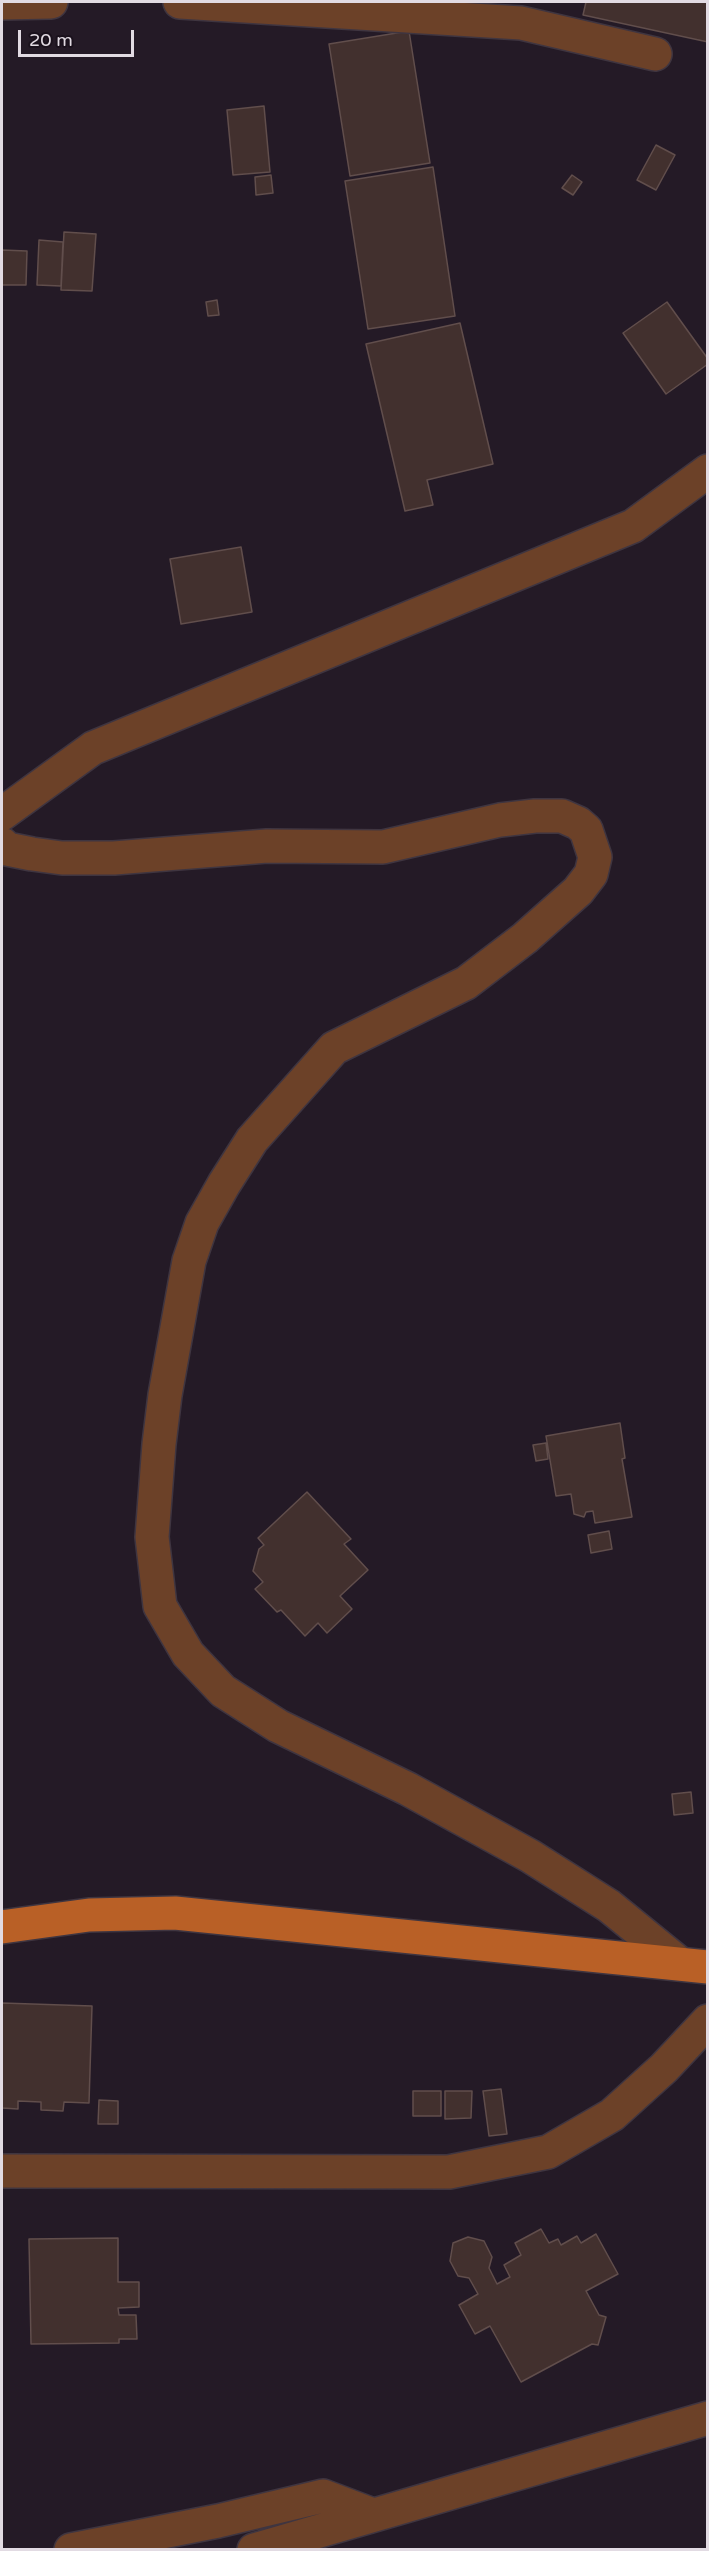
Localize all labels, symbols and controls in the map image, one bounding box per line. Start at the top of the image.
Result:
scale bar [21,18,136,56]
text: 20 m [29,29,73,51]

